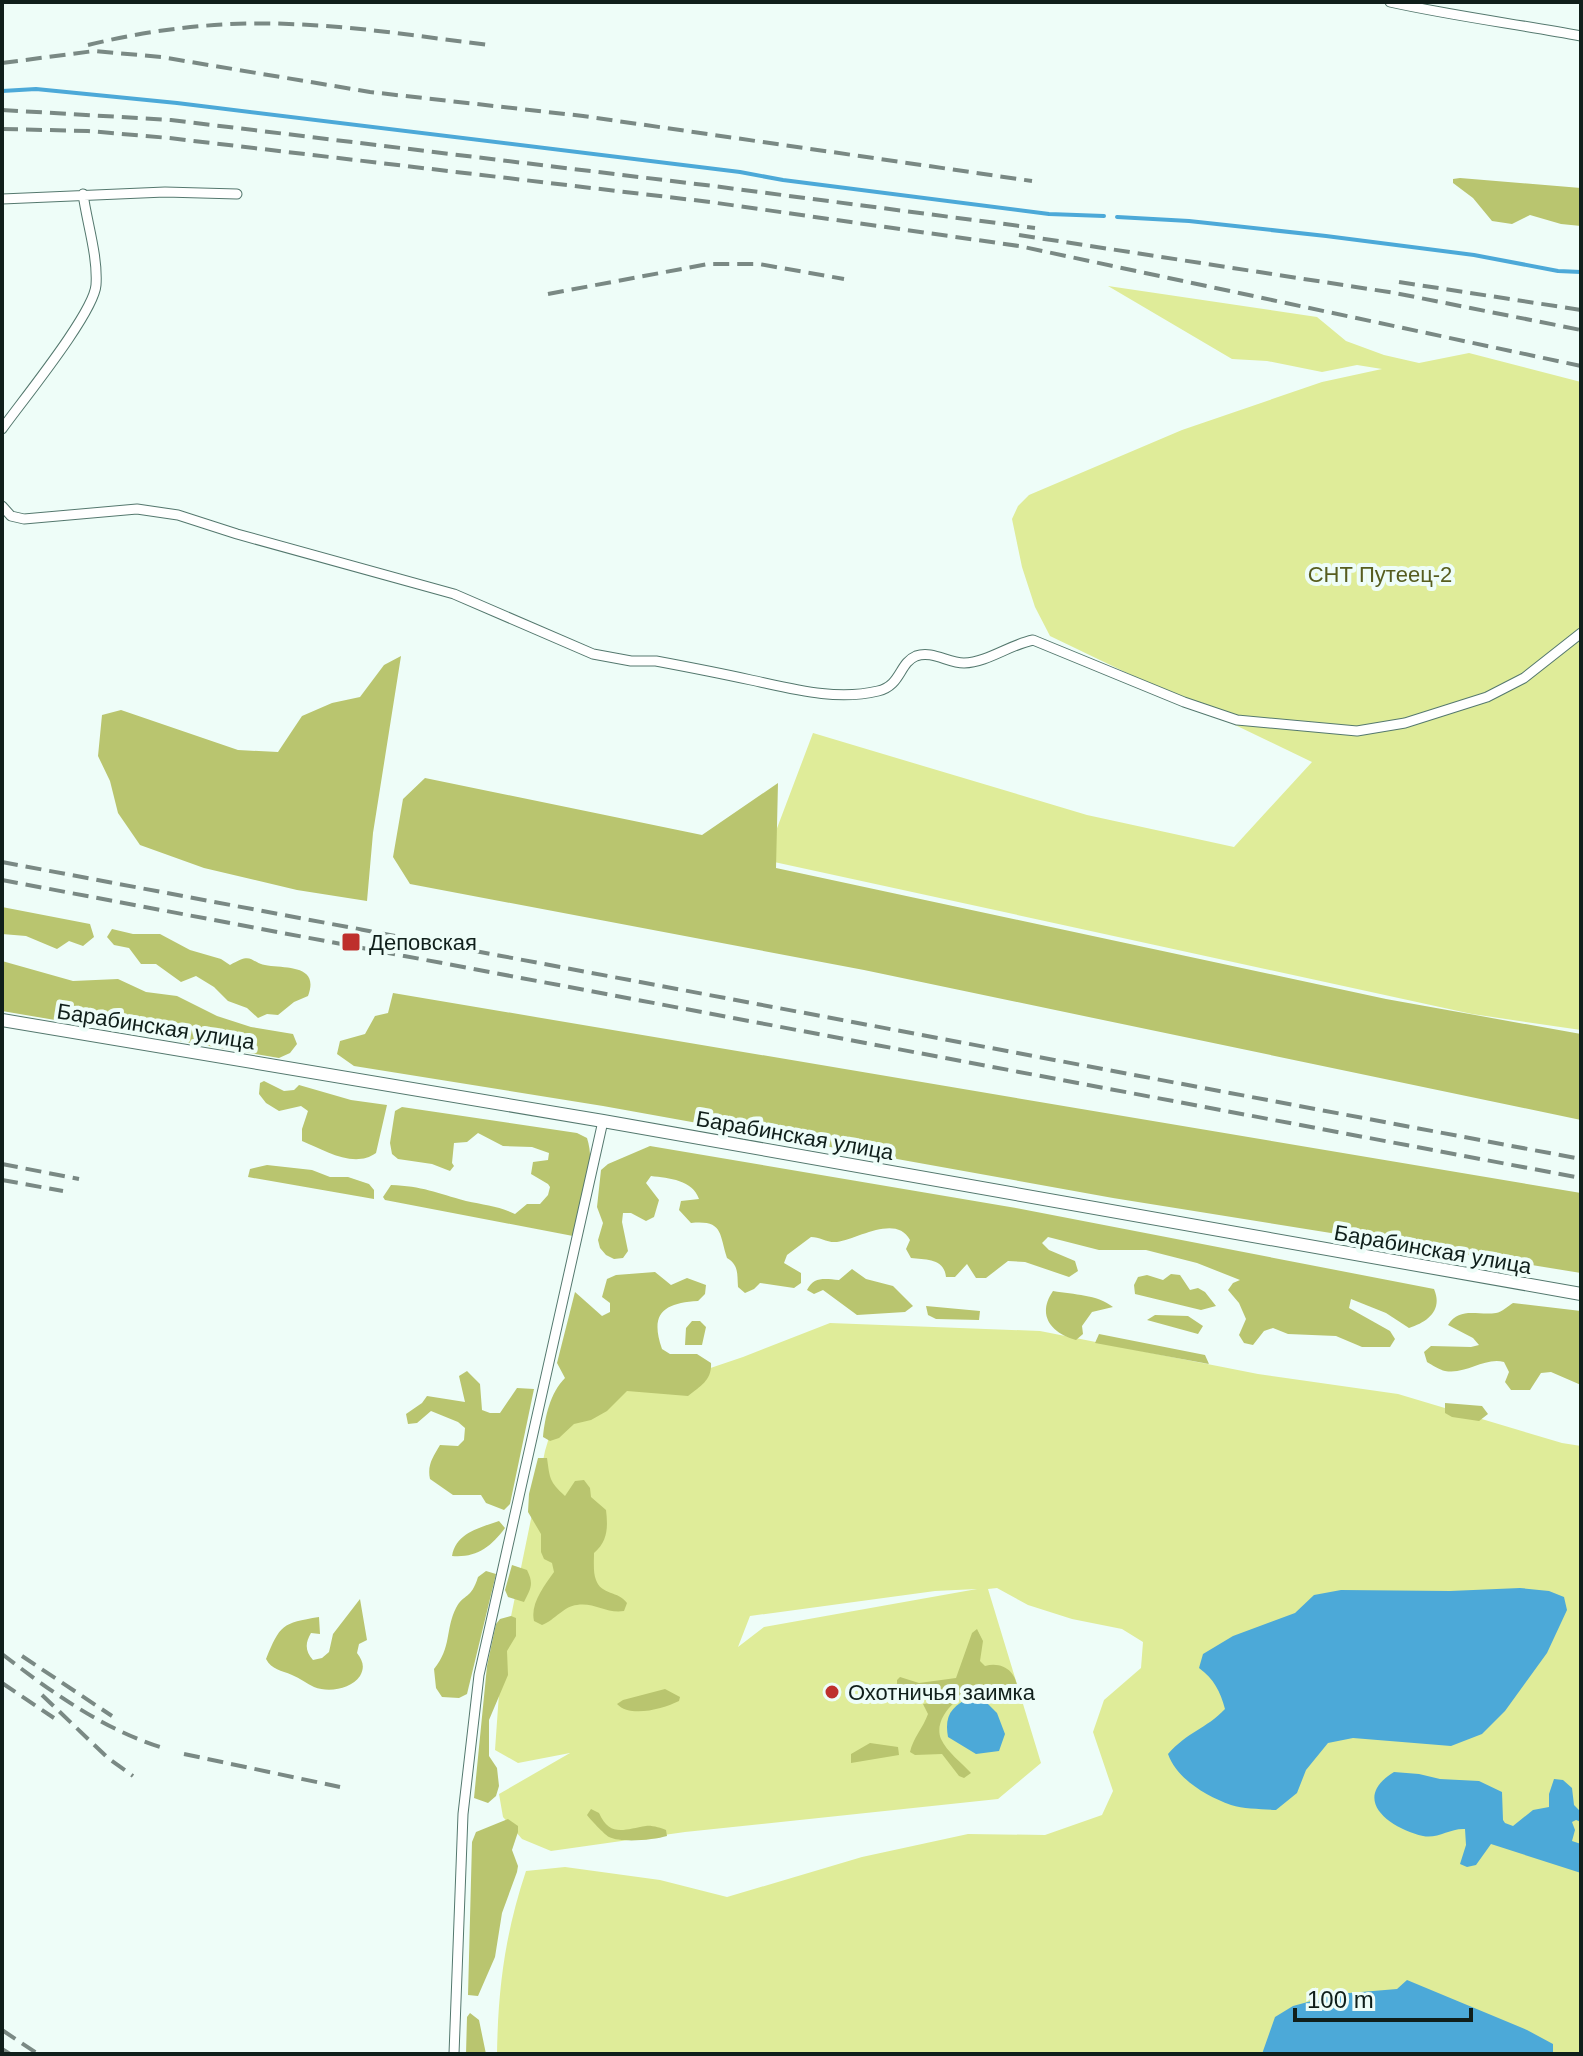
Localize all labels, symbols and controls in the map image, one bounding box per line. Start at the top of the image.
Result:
park label: СНТ Путеец-2 [1308,562,1452,587]
place label: Деповская [369,930,477,955]
marker: Деповская [340,931,362,953]
street label: Барабинская улица [55,999,257,1055]
street label: Барабинская улица [694,1106,896,1165]
street label: Барабинская улица [1332,1220,1534,1279]
place label: Охотничья заимка [848,1680,1036,1705]
marker: Охотничья заимка [823,1683,841,1701]
scale bar [1295,1972,1471,2022]
text: 100 m [1307,1986,1374,2013]

